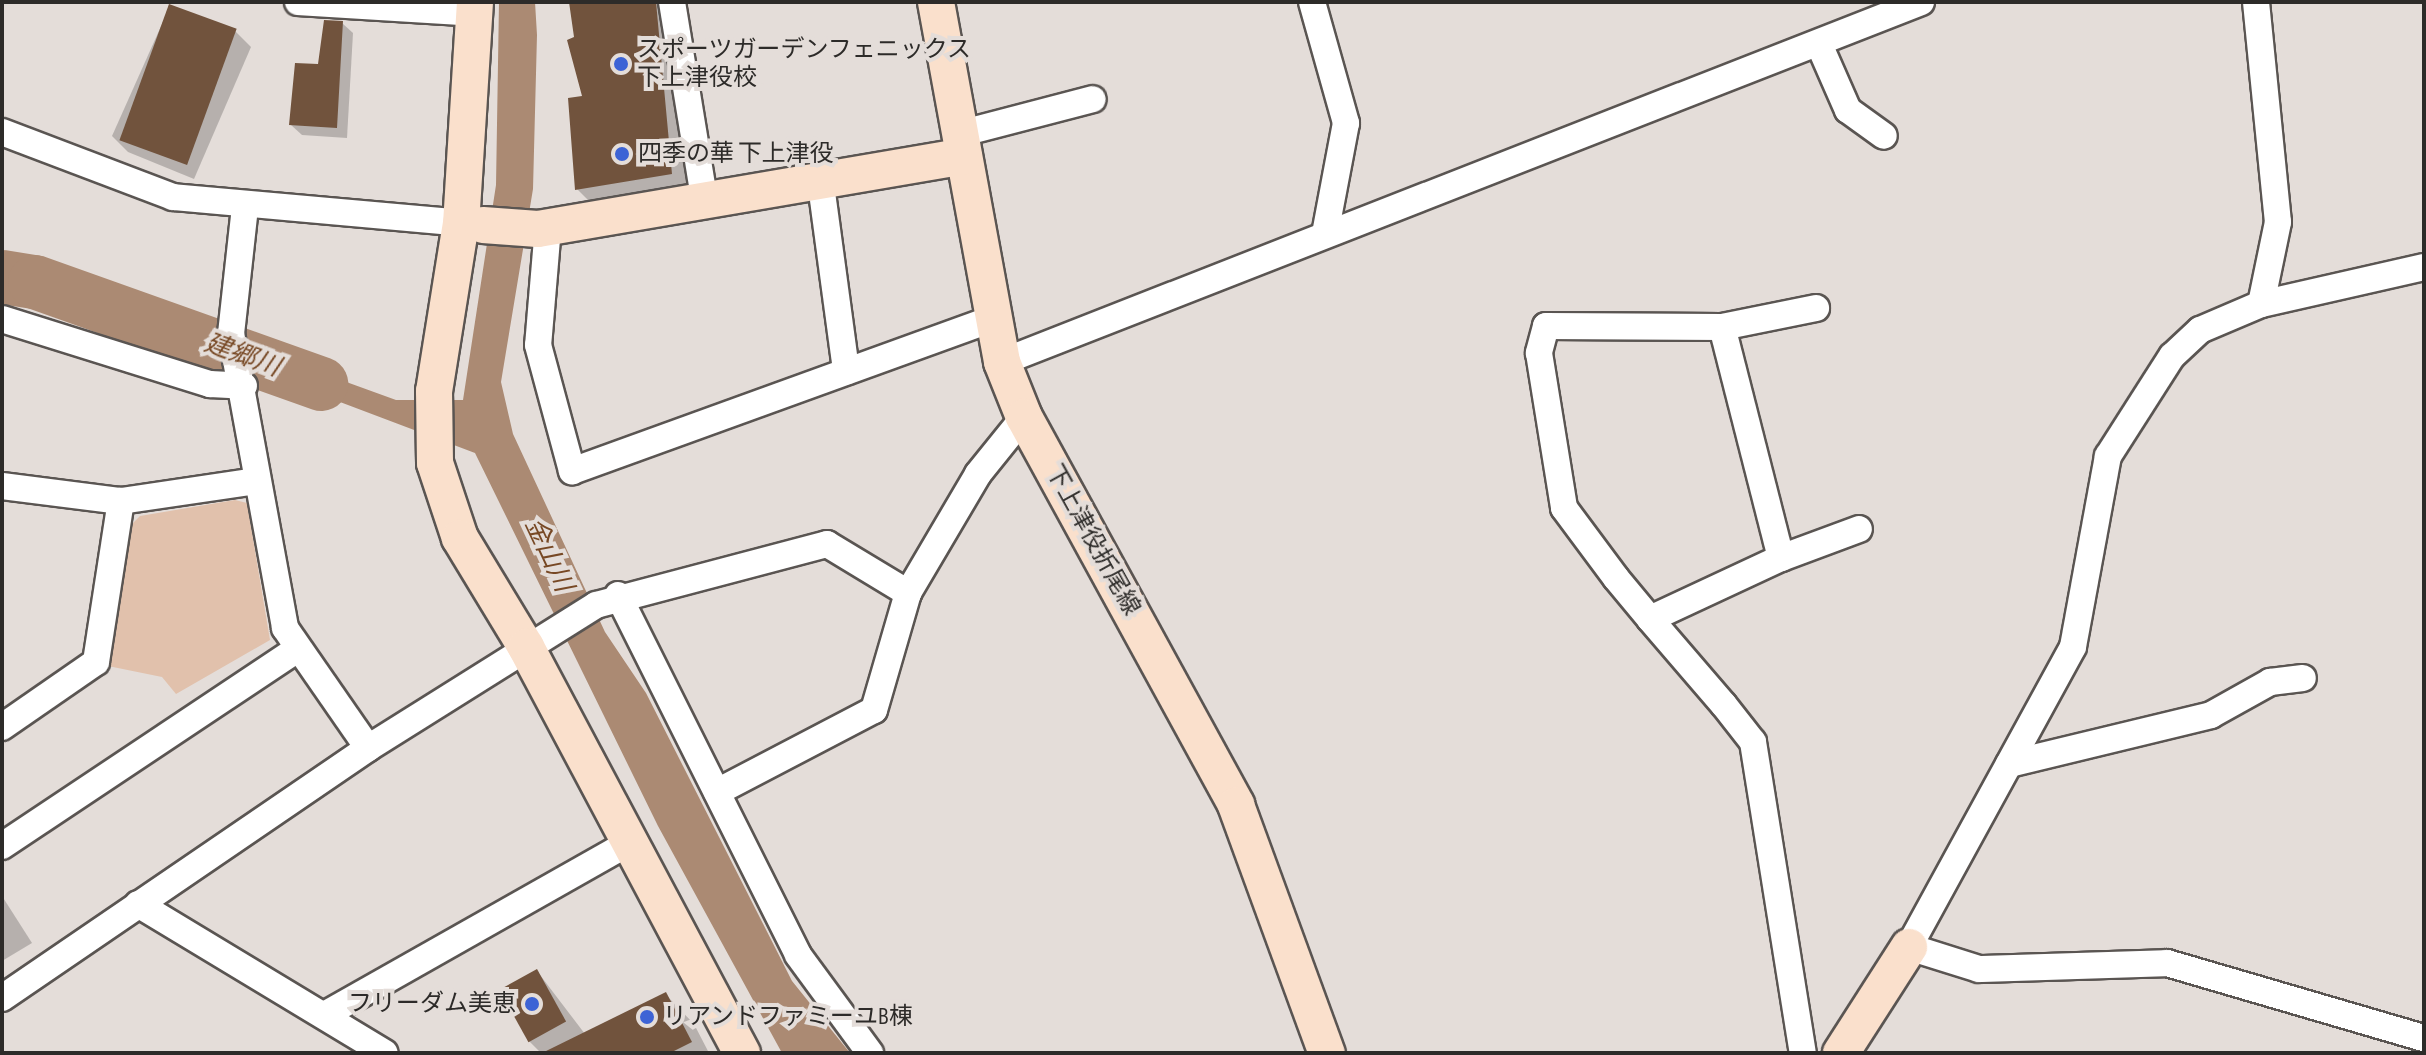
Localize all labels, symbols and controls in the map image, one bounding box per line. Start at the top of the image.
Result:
place label: スポーツガーデンフェニックス 下上津役校 [637,36,973,92]
marker: スポーツガーデンフェニックス 下上津役校 [612,55,630,73]
place label: 四季の華 下上津役 [638,140,834,168]
marker: 四季の華 下上津役 [613,145,631,163]
water label: 建郷川 [200,328,284,384]
street label: 下上津役折尾線 [1040,460,1146,620]
water label: 金山川 [517,513,579,597]
place label: フリーダム美恵 [348,990,516,1018]
marker: フリーダム美恵 [523,995,541,1013]
place label: リアンドファミーユB棟 [663,1003,914,1031]
marker: リアンドファミーユB棟 [638,1008,656,1026]

